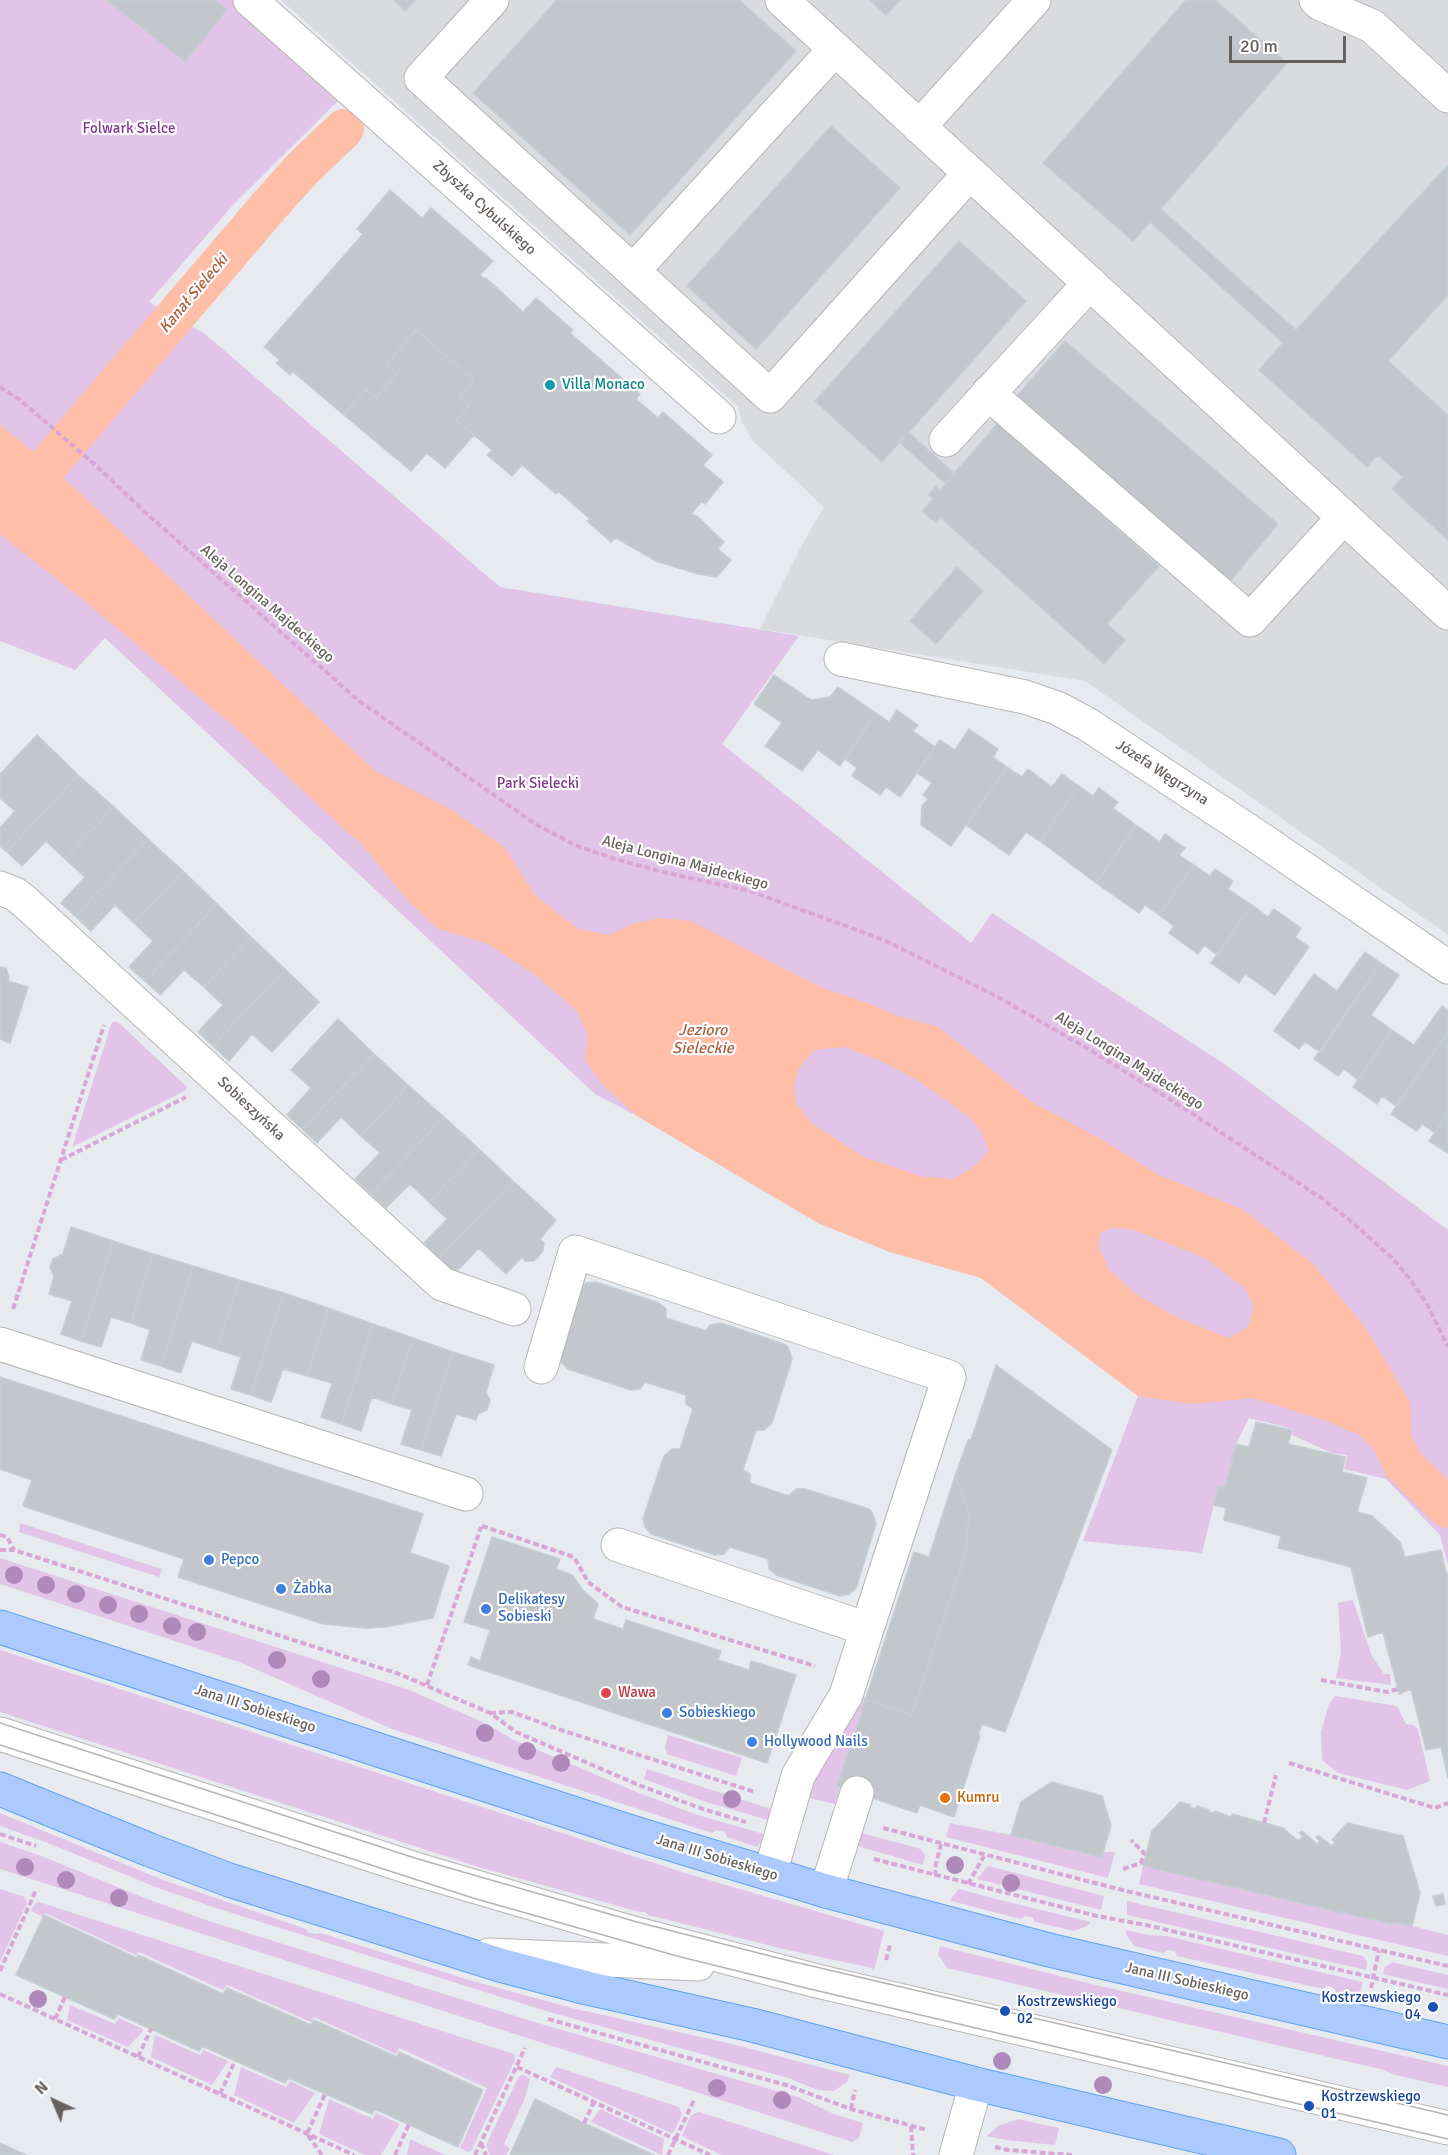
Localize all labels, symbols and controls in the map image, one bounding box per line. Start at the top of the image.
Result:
scale bar [1232,24,1349,62]
text: 20 m [1240,35,1278,57]
park label: Folwark Sielce [83,120,175,138]
street label: Zbyszka Cybulskiego [429,157,539,259]
water label: Kanał Sielecki [155,251,233,337]
place label: Villa Monaco [562,376,645,394]
marker: Villa Monaco [543,378,557,392]
street label: Aleja Longina Majdeckiego [196,541,338,667]
street label: Józefa Węgrzyna [1112,736,1212,810]
park label: Park Sielecki [497,775,579,793]
street label: Aleja Longina Majdeckiego [600,832,770,894]
street label: Aleja Longina Majdeckiego [1052,1008,1206,1114]
water label: Jezioro Sieleckie [672,1021,734,1059]
street label: Sobieszyńska [214,1073,288,1145]
place label: Pepco [221,1551,259,1569]
marker: Pepco [202,1553,216,1567]
place label: Żabka [293,1580,332,1598]
marker: Żabka [274,1582,288,1596]
place label: Delikatesy Sobieski [498,1591,565,1626]
marker: Delikatesy Sobieski [479,1602,493,1616]
street label: Jana III Sobieskiego [192,1681,318,1737]
place label: Wawa [618,1684,656,1702]
marker: Wawa [599,1686,613,1700]
place label: Sobieskiego [679,1704,756,1722]
marker: Sobieskiego [660,1706,674,1720]
place label: Hollywood Nails [764,1733,868,1751]
marker: Hollywood Nails [745,1735,759,1749]
place label: Kumru [957,1789,1000,1807]
marker: Kumru [938,1791,952,1805]
street label: Jana III Sobieskiego [654,1831,780,1885]
street label: Jana III Sobieskiego [1123,1959,1251,2005]
place label: Kostrzewskiego 04 [1321,1989,1421,2024]
place label: Kostrzewskiego 02 [1017,1993,1117,2028]
marker: Kostrzewskiego 04 [1426,2000,1440,2014]
marker: Kostrzewskiego 02 [998,2004,1012,2018]
north arrow [24,2071,84,2131]
text: N [31,2077,52,2099]
place label: Kostrzewskiego 01 [1321,2088,1421,2123]
marker: Kostrzewskiego 01 [1302,2099,1316,2113]

